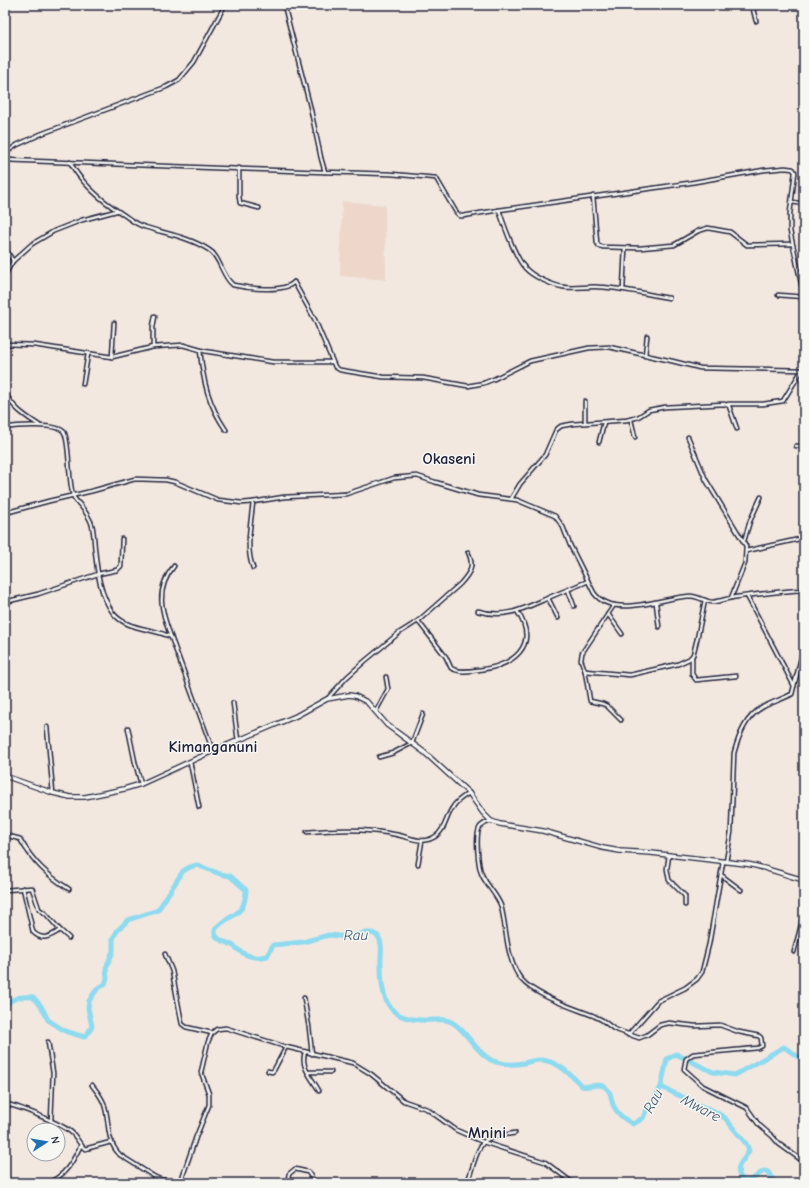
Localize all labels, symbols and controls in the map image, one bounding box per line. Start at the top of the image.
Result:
district label: Okaseni [422,450,476,468]
district label: Kimanganuni [169,738,257,756]
water label: Rau [344,926,369,944]
water label: Rau [639,1086,667,1116]
water label: Mware [677,1090,724,1126]
north arrow [26,1122,66,1162]
district label: Mnini [468,1124,506,1142]
text: N [48,1135,62,1145]

